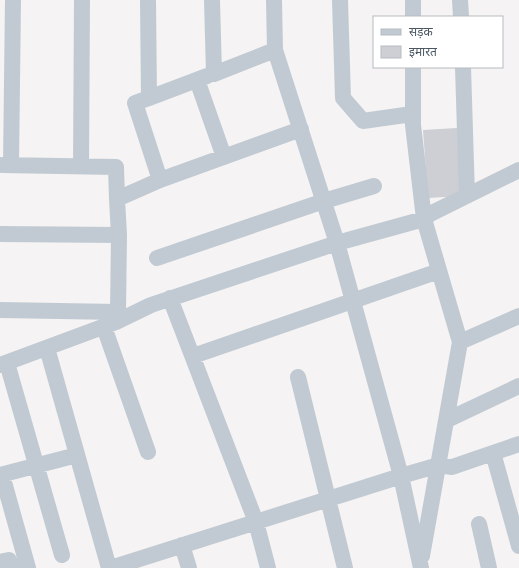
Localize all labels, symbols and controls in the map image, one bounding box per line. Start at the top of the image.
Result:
legend [373,16,503,68]
text: सड़क [409,24,434,39]
text: इमारत [409,44,438,59]

